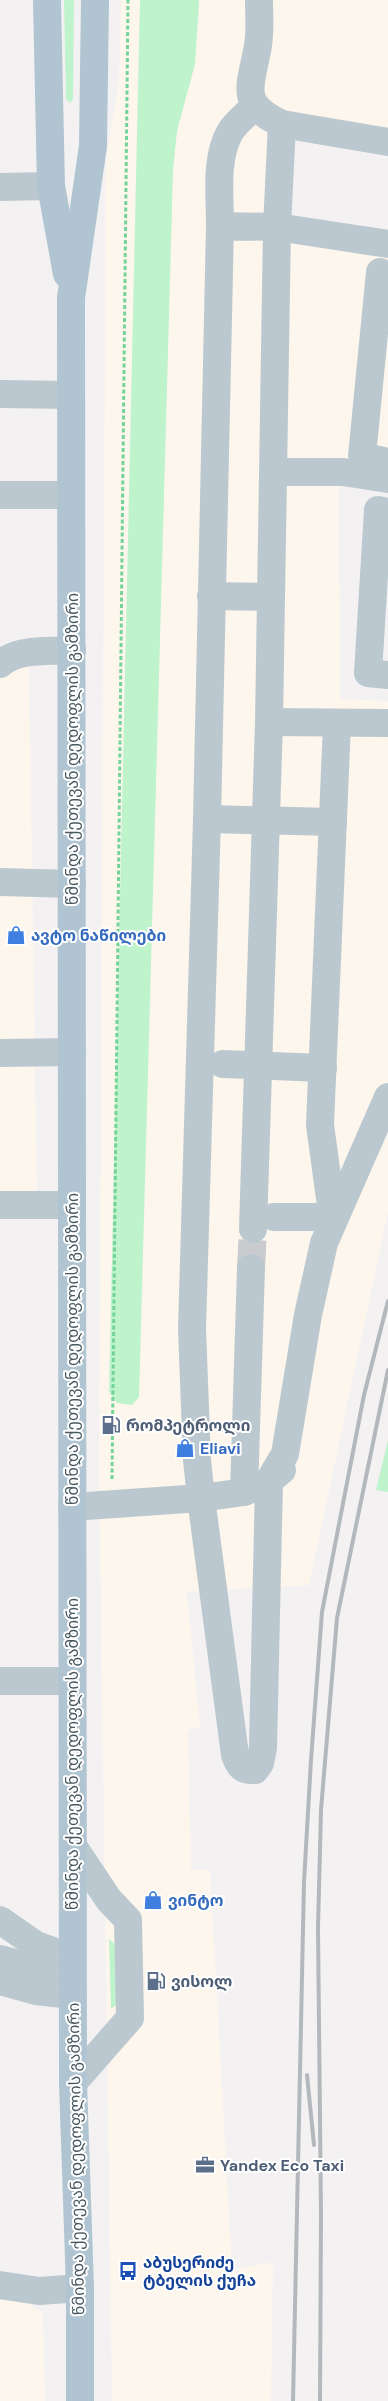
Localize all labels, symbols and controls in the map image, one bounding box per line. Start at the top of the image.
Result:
street label: წმინდა ქეთევან დედოფლის გამზირი [62,593,83,905]
shop icon: ავტო ნაწილები [5,924,27,946]
place label: ავტო ნაწილები [31,925,166,946]
street label: წმინდა ქეთევან დედოფლის გამზირი [62,1193,83,1505]
fuel station icon: რომპეტროლი [100,1414,122,1436]
place label: რომპეტროლი [126,1415,250,1436]
shop icon: Eliavi [174,1437,196,1459]
place label: Eliavi [200,1438,241,1459]
street label: წმინდა ქეთევან დედოფლის გამზირი [62,1598,83,1910]
shop icon: ვინტო [142,1889,164,1911]
place label: ვინტო [168,1890,223,1911]
fuel station icon: ვისოლ [145,1970,167,1992]
place label: ვისოლ [171,1971,232,1992]
street label: წმინდა ქეთევან დედოფლის გამზირი [63,2003,89,2315]
office icon: Yandex Eco Taxi [194,2154,216,2176]
place label: Yandex Eco Taxi [220,2155,344,2176]
place label: აბუსერიძე ტბელის ქუჩა [143,2252,256,2291]
bus stop icon: აბუსერიძე ტბელის ქუჩა [117,2260,139,2282]

